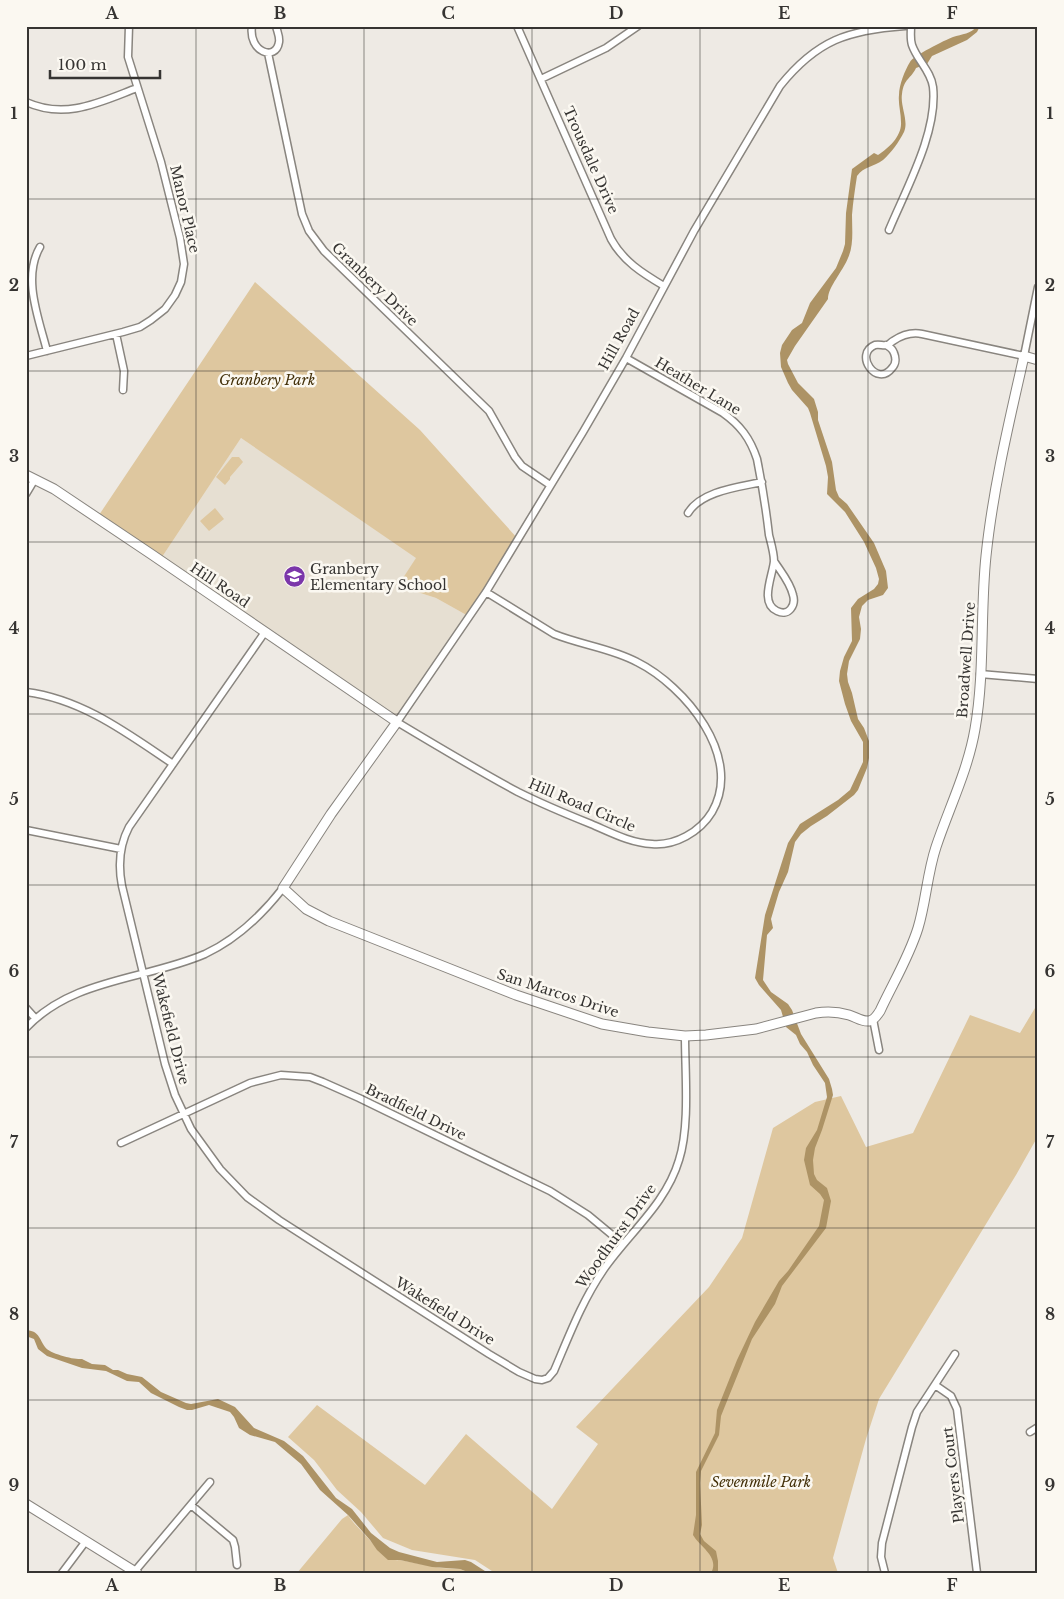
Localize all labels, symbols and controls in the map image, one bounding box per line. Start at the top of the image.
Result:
text: A [105,3,120,23]
text: B [274,3,287,23]
text: C [441,3,455,23]
text: D [609,3,623,23]
text: E [778,3,790,23]
text: F [946,3,958,23]
scale bar [50,48,160,80]
text: 100 m [58,55,107,74]
text: 1 [11,103,18,123]
text: 1 [1047,103,1054,123]
street label: Trousdale Drive [559,104,623,216]
street label: Manor Place [166,163,204,255]
street label: Granbery Drive [328,238,422,330]
text: 2 [9,275,19,295]
text: 2 [1045,275,1055,295]
street label: Hill Road [595,304,644,373]
street label: Heather Lane [652,353,744,419]
park label: Granbery Park [219,371,315,389]
text: 3 [9,446,19,466]
text: 3 [1045,446,1055,466]
street label: Hill Road [187,558,254,612]
place label: Granbery Elementary School [310,560,447,594]
school or university icon: Granbery Elementary School [282,565,306,589]
street label: Broadwell Drive [953,601,979,719]
text: 4 [9,618,19,638]
text: 4 [1045,618,1055,638]
street label: Hill Road Circle [526,774,638,836]
text: 5 [9,789,19,809]
text: 5 [1045,789,1055,809]
text: 6 [9,961,20,981]
text: 6 [1045,961,1056,981]
street label: San Marcos Drive [495,965,621,1021]
street label: Wakefield Drive [148,970,194,1087]
street label: Bradfield Drive [363,1080,469,1144]
text: 7 [10,1132,19,1152]
text: 7 [1046,1132,1055,1152]
street label: Woodhurst Drive [572,1180,660,1292]
street label: Wakefield Drive [391,1273,498,1349]
text: 8 [9,1304,19,1324]
text: 8 [1045,1304,1055,1324]
street label: Players Court [938,1425,968,1524]
park label: Sevenmile Park [711,1473,811,1491]
text: 9 [9,1475,20,1495]
text: 9 [1045,1475,1056,1495]
text: A [105,1575,120,1595]
text: B [274,1575,287,1595]
text: C [441,1575,455,1595]
text: D [609,1575,623,1595]
text: E [778,1575,790,1595]
text: F [946,1575,958,1595]

